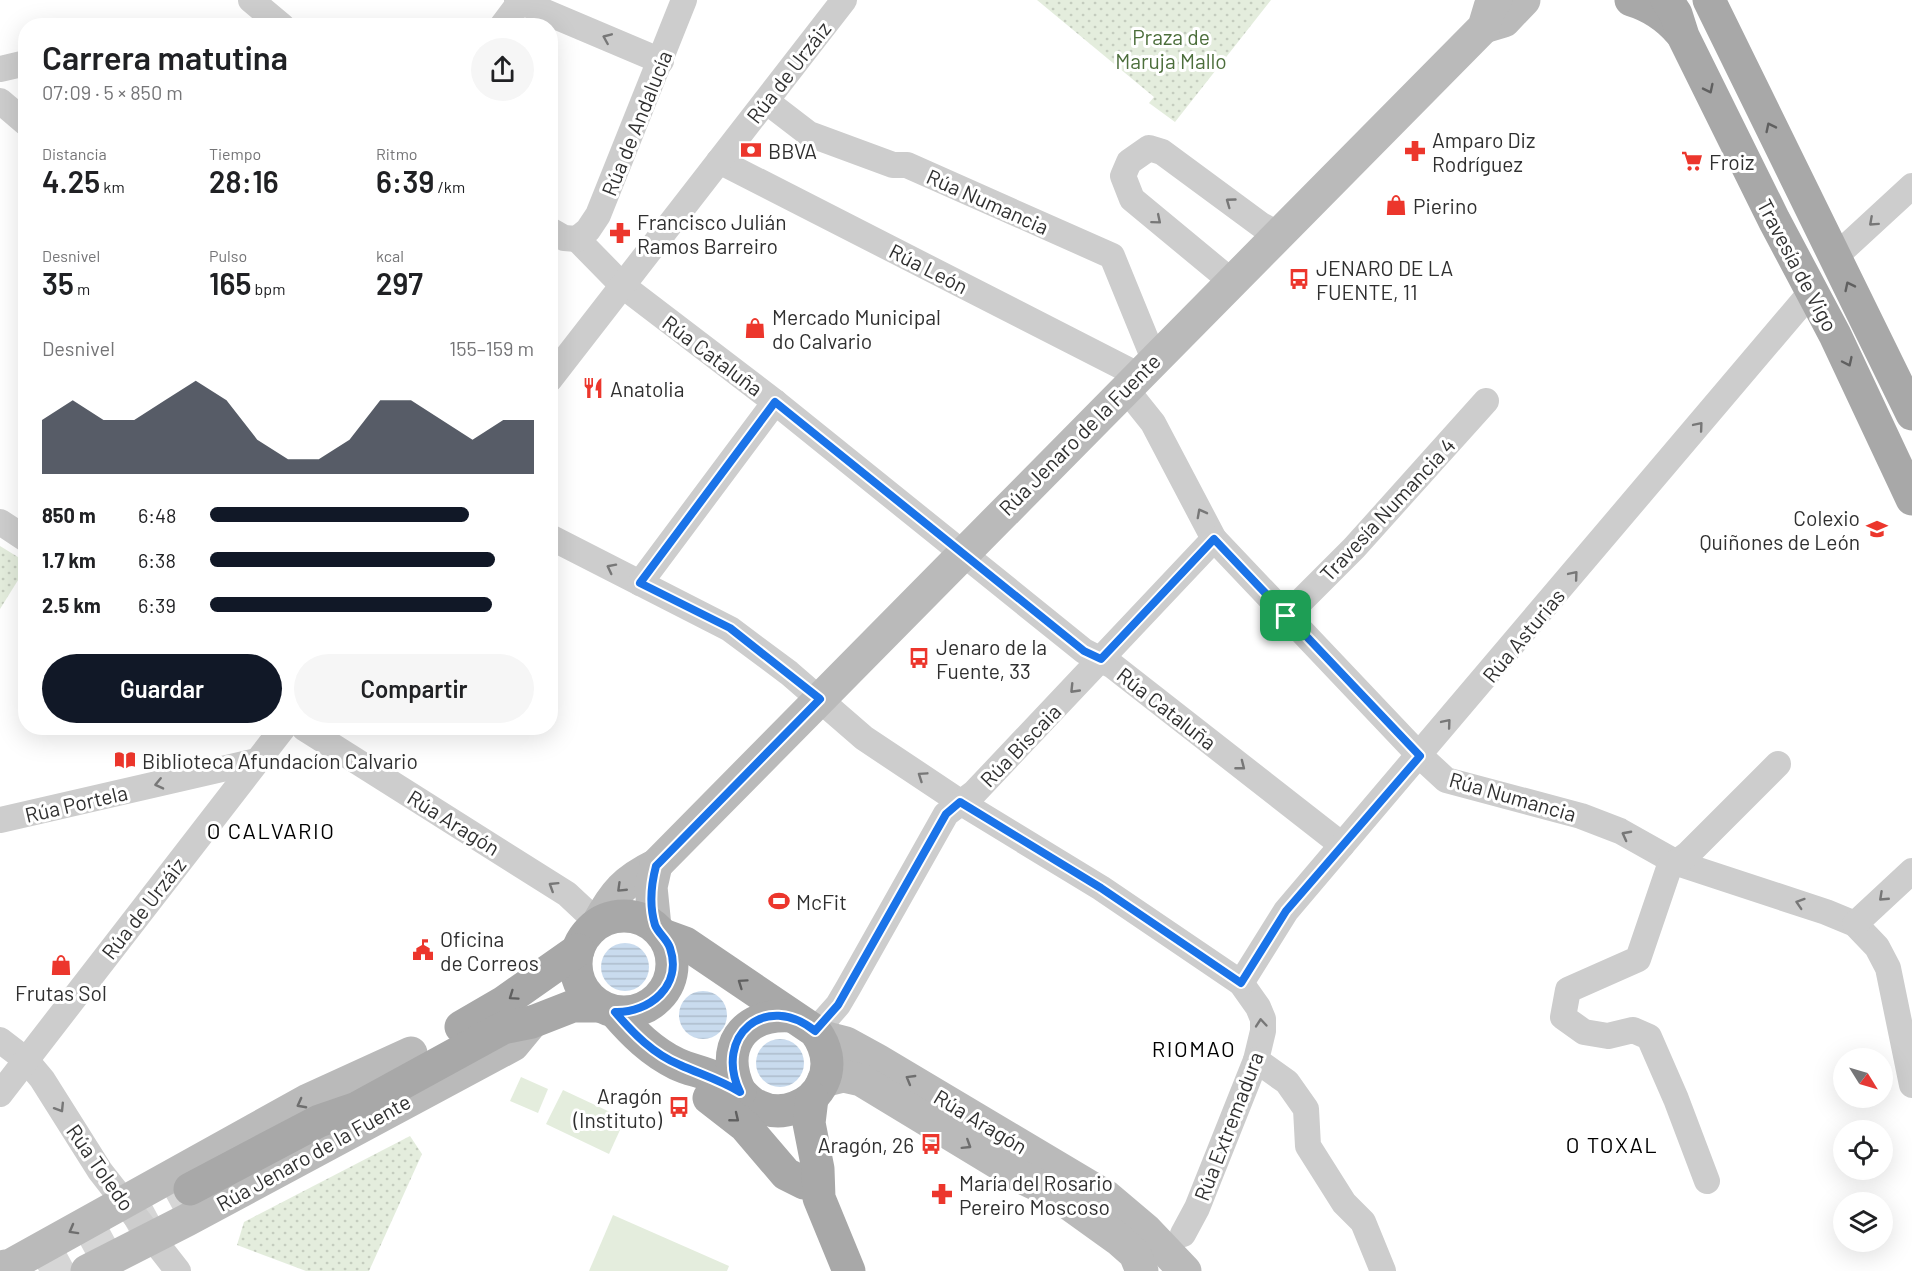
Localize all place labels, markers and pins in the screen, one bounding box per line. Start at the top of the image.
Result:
place label: Amparo Diz Rodríguez [1432,127,1535,176]
bank icon: BBVA [739,138,763,162]
place label: BBVA [768,138,817,163]
pharmacy icon: Amparo Diz Rodríguez [1403,139,1427,163]
supermarket icon: Froiz [1680,149,1704,173]
place label: Froiz [1709,149,1754,174]
shop icon: Pierino [1384,193,1408,217]
place label: Pierino [1413,193,1478,218]
place label: Francisco Julián Ramos Barreiro [637,209,787,258]
pharmacy icon: Francisco Julián Ramos Barreiro [608,221,632,245]
place label: JENARO DE LA FUENTE, 11 [1316,255,1454,304]
bus stop icon: JENARO DE LA FUENTE, 11 [1287,267,1311,291]
place label: Mercado Municipal do Calvario [772,304,941,353]
shop icon: Mercado Municipal do Calvario [743,316,767,340]
restaurant icon: Anatolia [581,376,605,400]
place label: Anatolia [610,376,684,401]
place label: Colexio Quiñones de León [1699,505,1860,554]
school or university icon: Colexio Quiñones de León [1865,517,1889,541]
pin [1260,590,1311,641]
place label: Jenaro de la Fuente, 33 [936,634,1047,683]
bus stop icon: Jenaro de la Fuente, 33 [907,646,931,670]
library icon: Biblioteca Afundacíon Calvario [113,748,137,772]
place label: Biblioteca Afundacíon Calvario [142,748,418,773]
sports icon: McFit [767,889,791,913]
place label: McFit [796,889,847,914]
place label: Oficina de Correos [440,926,539,975]
public building icon: Oficina de Correos [411,938,435,962]
shop icon: Frutas Sol [49,953,73,977]
place label: Frutas Sol [15,980,107,1005]
place label: Aragón (Instituto) [573,1083,663,1132]
bus stop icon: Aragón (Instituto) [667,1095,691,1119]
place label: Aragón, 26 [818,1132,914,1157]
bus stop icon: Aragón, 26 [919,1132,943,1156]
place label: María del Rosario Pereiro Moscoso [959,1170,1113,1219]
pharmacy icon: María del Rosario Pereiro Moscoso [930,1182,954,1206]

